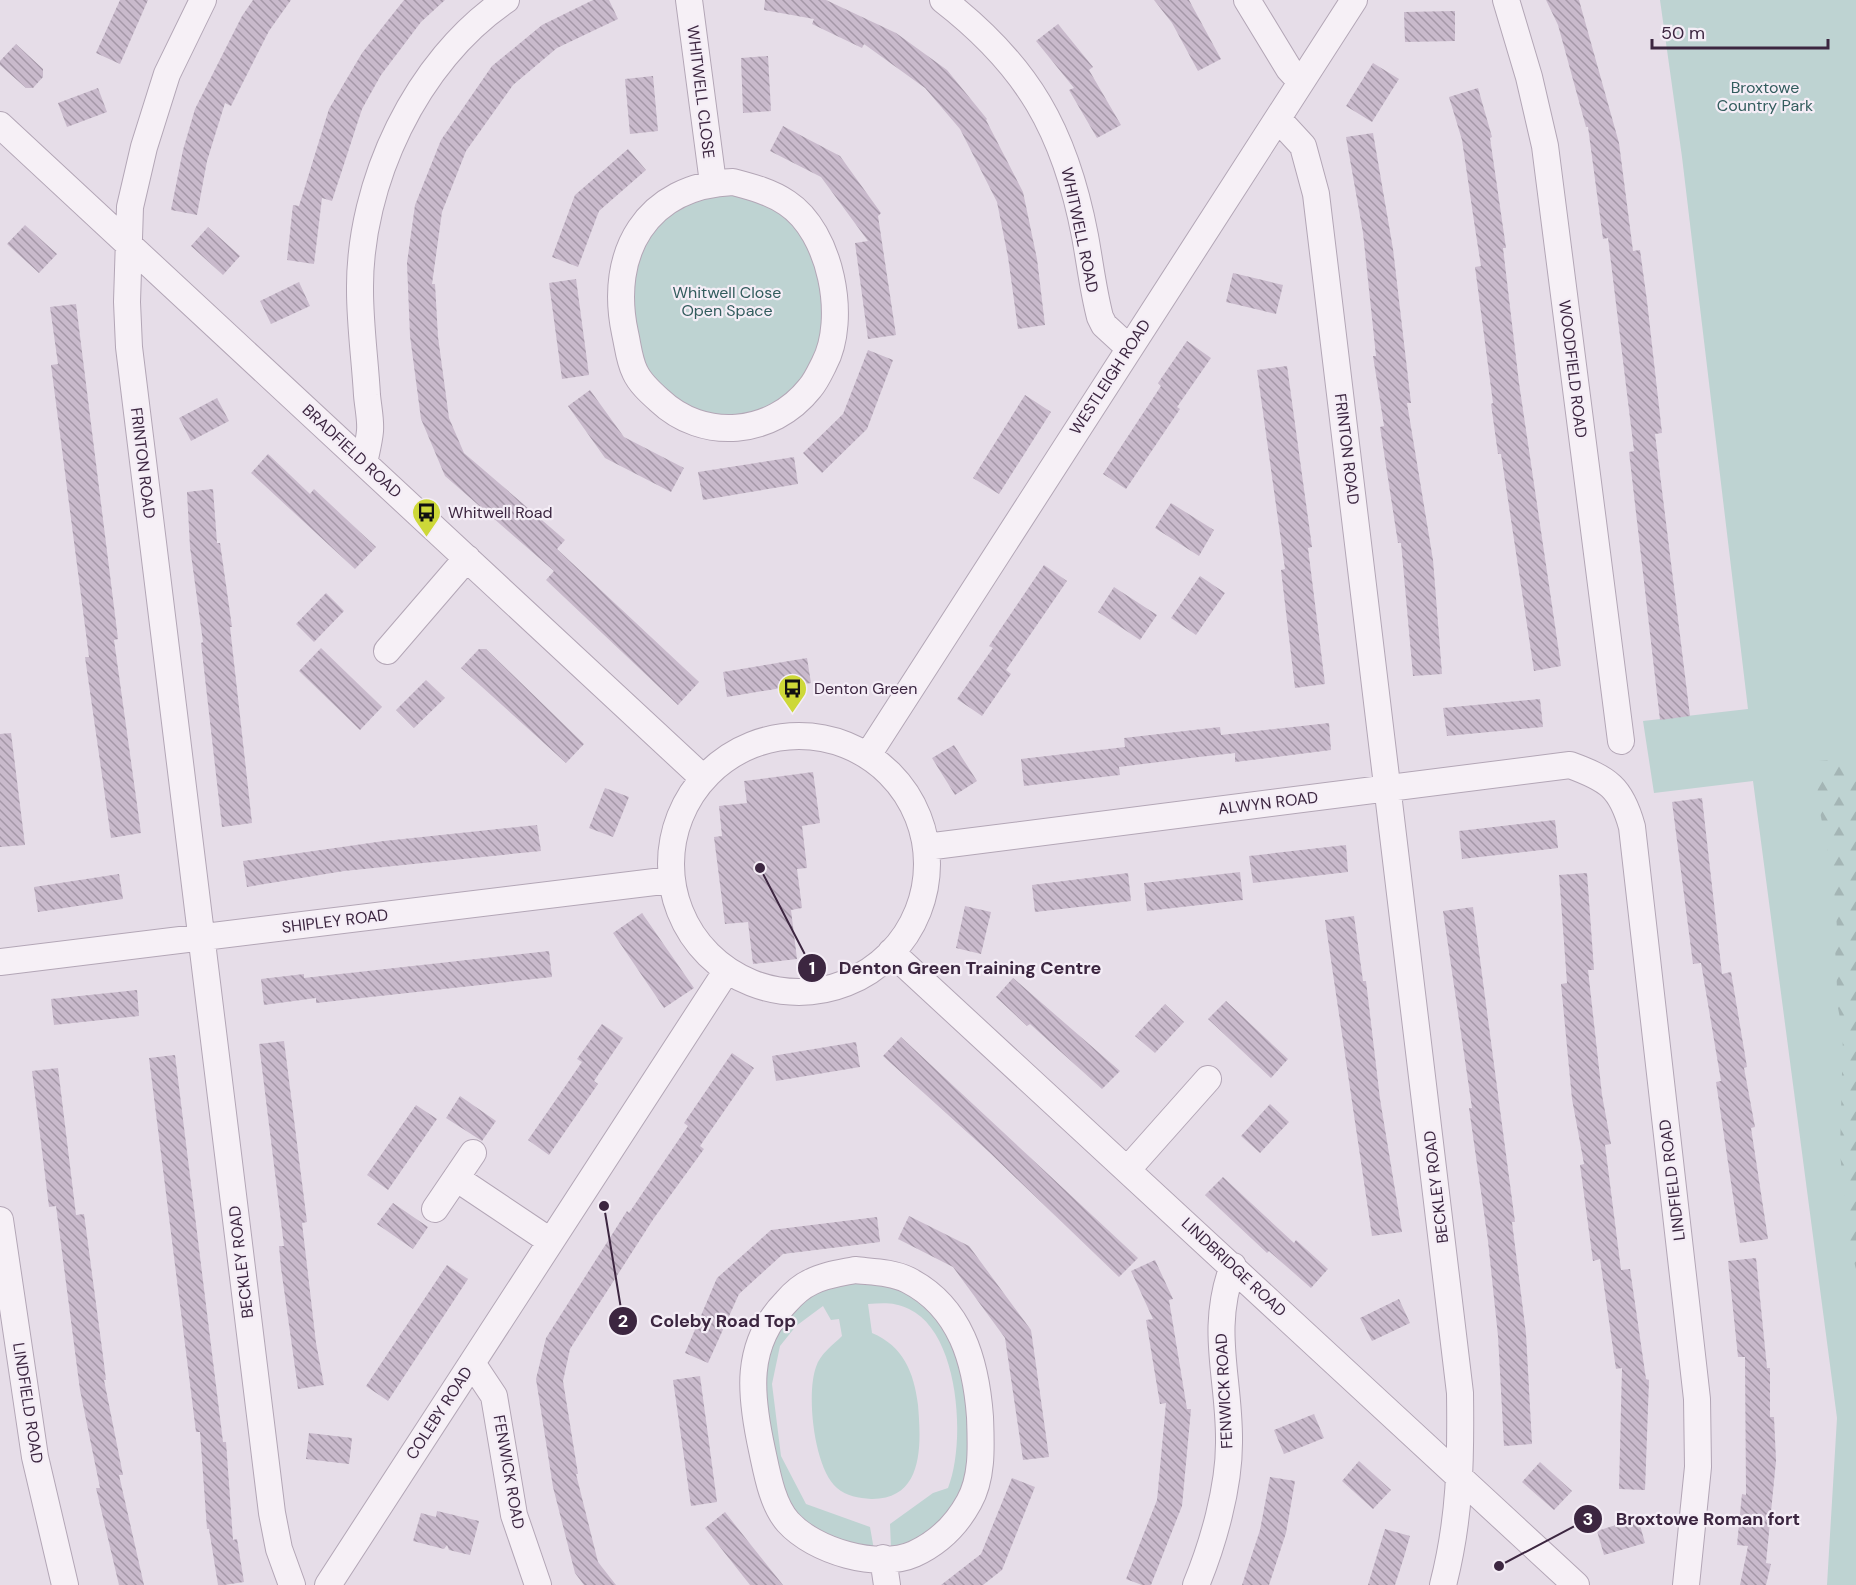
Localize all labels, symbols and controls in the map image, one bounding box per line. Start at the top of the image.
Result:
scale bar [1652,12,1828,50]
text: 50 m [1661,21,1705,45]
street label: WHITWELL CLOSE [682,24,720,160]
park label: Broxtowe Country Park [1717,77,1813,116]
street label: WHITWELL ROAD [1056,165,1104,295]
park label: Whitwell Close Open Space [673,282,781,321]
street label: WOODFIELD ROAD [1554,299,1592,439]
street label: WESTLEIGH ROAD [1065,315,1155,439]
street label: FRINTON ROAD [1330,392,1364,506]
street label: BRADFIELD ROAD [298,399,406,503]
street label: FRINTON ROAD [126,406,160,520]
bus stop icon: Whitwell Road [411,496,443,538]
place label: Whitwell Road [448,502,552,523]
bus stop icon: Denton Green [777,672,809,714]
place label: Denton Green [814,678,917,699]
street label: ALWYN ROAD [1217,786,1319,820]
street label: SHIPLEY ROAD [281,904,389,938]
callout: Denton Green Training Centre [797,950,1113,986]
text: 1 [809,956,815,980]
text: Denton Green Training Centre [839,956,1102,980]
street label: LINDFIELD ROAD [1654,1118,1690,1242]
street label: BECKLEY ROAD [1419,1130,1453,1244]
street label: BECKLEY ROAD [224,1205,258,1319]
street label: LINDBRIDGE ROAD [1177,1213,1291,1321]
callout: Coleby Road Top [608,1303,808,1339]
text: 2 [618,1309,628,1333]
text: Coleby Road Top [650,1309,796,1333]
street label: FENWICK ROAD [1210,1333,1238,1449]
street label: LINDFIELD ROAD [8,1341,48,1465]
street label: COLEBY ROAD [401,1363,477,1463]
street label: FENWICK ROAD [489,1413,529,1531]
callout: Broxtowe Roman fort [1573,1501,1812,1537]
text: 3 [1583,1507,1593,1531]
text: Broxtowe Roman fort [1616,1507,1800,1531]

